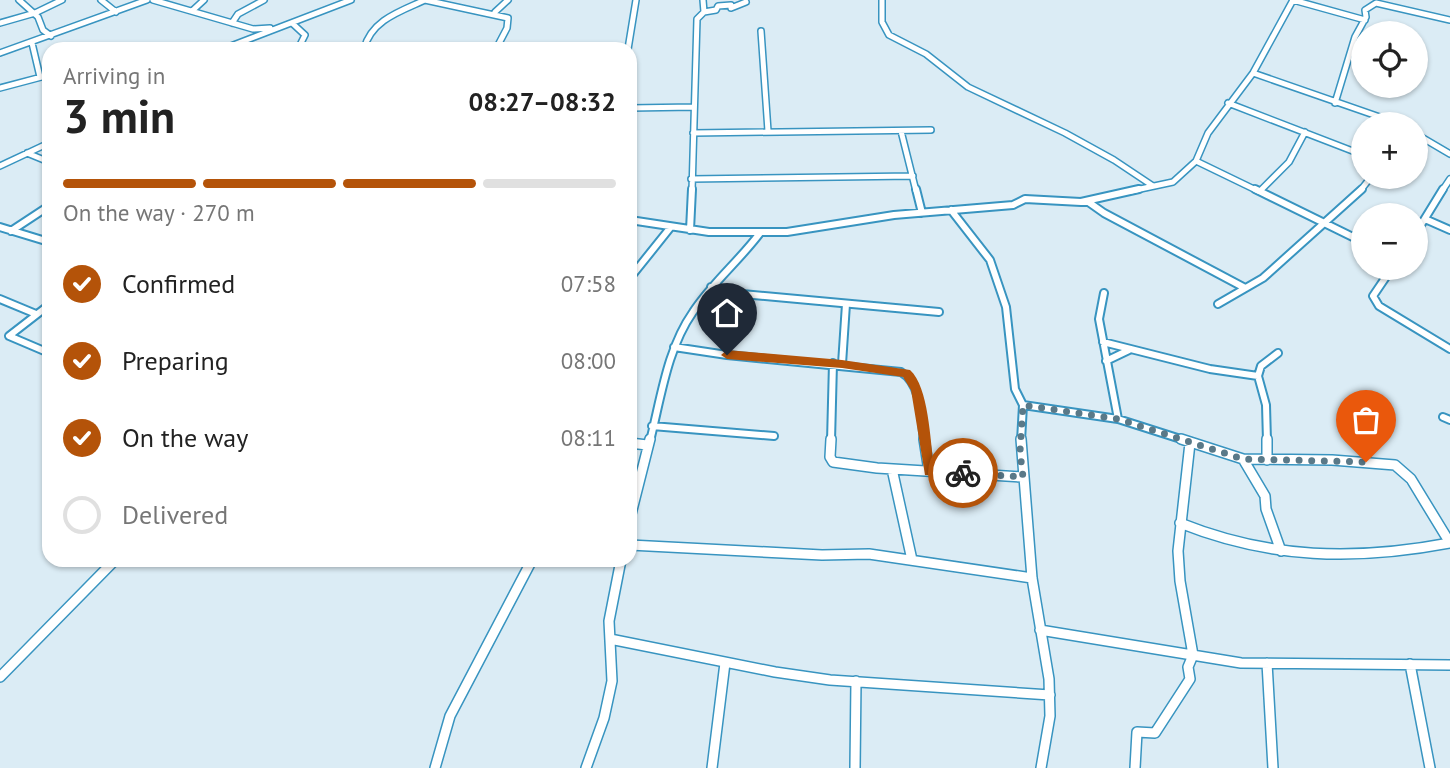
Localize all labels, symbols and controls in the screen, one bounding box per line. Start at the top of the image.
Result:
map controls [1351,21,1428,280]
button: locate [1351,21,1428,98]
text: Arriving in [63,61,165,90]
text: 08:27–08:32 [469,85,616,118]
text: 3 min [63,86,175,146]
button: + [1351,112,1428,189]
text: On the way · 270 m [63,198,255,227]
button: − [1351,203,1428,280]
icon: check [63,265,101,303]
text: Confirmed [122,267,235,300]
text: 07:58 [561,269,616,298]
pin [697,283,757,355]
icon: home [708,294,746,332]
icon: check [63,342,101,380]
text: Preparing [122,344,229,377]
text: 08:00 [561,346,616,375]
pin [1336,390,1396,462]
icon: bag [1347,401,1385,439]
icon: check [63,419,101,457]
text: On the way [122,421,248,454]
text: 08:11 [561,423,616,452]
courier [928,438,998,508]
icon: bike [944,454,982,492]
text: Delivered [122,498,228,531]

